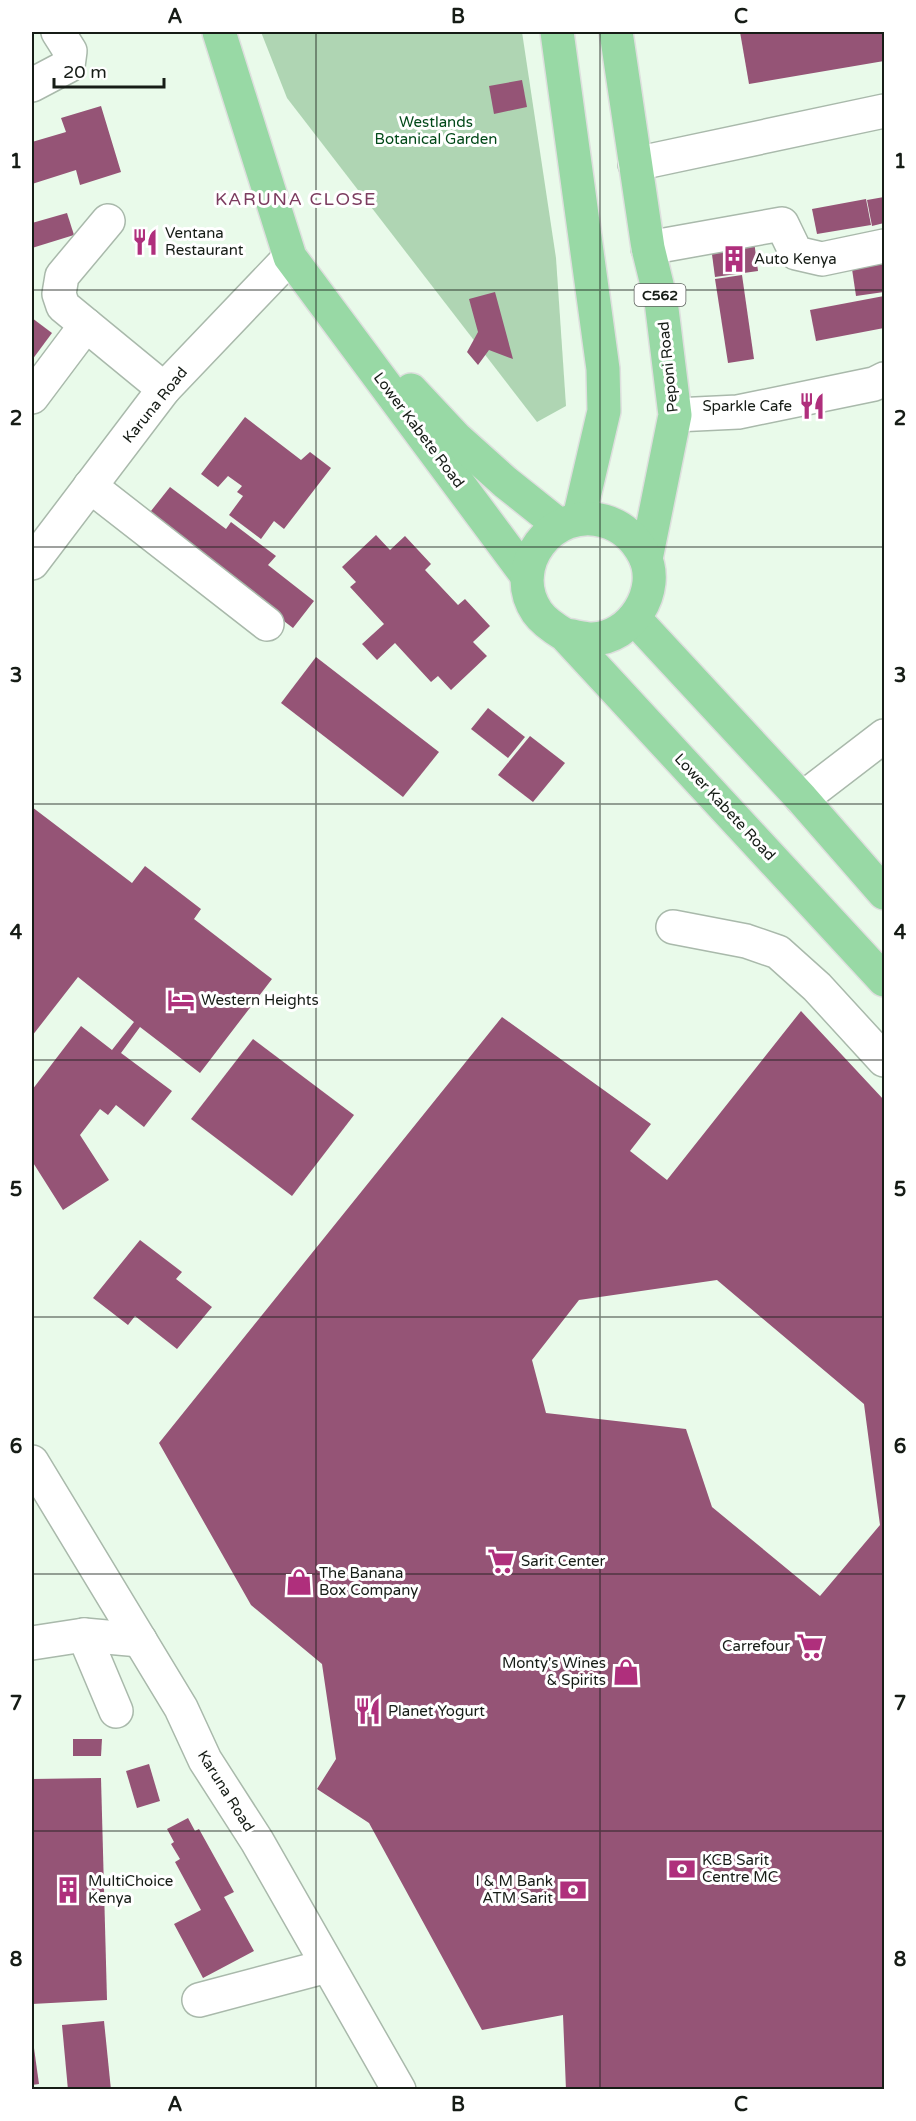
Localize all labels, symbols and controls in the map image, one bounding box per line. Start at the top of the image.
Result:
text: A [168,5,183,29]
text: B [451,5,465,29]
text: C [734,5,748,29]
scale bar [54,51,164,89]
text: 20 m [63,61,107,83]
park label: Westlands Botanical Garden [375,113,497,148]
text: 1 [10,150,22,174]
text: 1 [894,150,906,174]
district label: KARUNA CLOSE [215,188,377,210]
place label: Ventana Restaurant [165,224,244,259]
restaurant icon: Ventana Restaurant [130,227,160,257]
building icon: Auto Kenya [719,244,749,274]
place label: Auto Kenya [754,250,837,268]
road number: C562 [634,284,686,306]
street label: Peponi Road [654,321,682,413]
street label: Karuna Road [119,363,191,447]
street label: Lower Kabete Road [370,369,468,491]
restaurant icon: Sparkle Cafe [797,391,827,421]
place label: Sparkle Cafe [702,397,792,415]
text: 2 [10,407,22,431]
text: 2 [894,407,906,431]
text: 3 [10,664,22,688]
text: 3 [894,664,906,688]
street label: Lower Kabete Road [671,750,779,864]
text: 4 [10,921,23,945]
text: 4 [894,921,907,945]
hotel icon: Western Heights [166,985,196,1015]
place label: Western Heights [201,991,319,1009]
text: 5 [10,1178,22,1202]
text: 5 [894,1178,906,1202]
text: 6 [10,1435,22,1459]
text: 6 [894,1435,906,1459]
supermarket icon: Sarit Center [486,1546,516,1576]
place label: Sarit Center [521,1552,606,1570]
place label: The Banana Box Company [319,1564,418,1599]
shop icon: The Banana Box Company [284,1567,314,1597]
supermarket icon: Carrefour [795,1631,825,1661]
place label: Carrefour [722,1637,790,1655]
place label: Monty's Wines & Spirits [502,1654,606,1689]
shop icon: Monty's Wines & Spirits [611,1657,641,1687]
text: 7 [10,1692,22,1716]
text: 7 [894,1692,906,1716]
restaurant icon: Planet Yogurt [353,1696,383,1726]
place label: Planet Yogurt [388,1702,485,1720]
street label: Karuna Road [194,1747,258,1835]
place label: KCB Sarit Centre MC [702,1851,778,1886]
bank icon: KCB Sarit Centre MC [667,1854,697,1884]
place label: MultiChoice Kenya [88,1872,173,1907]
place label: I & M Bank ATM Sarit [475,1872,553,1907]
building icon: MultiChoice Kenya [53,1875,83,1905]
bank icon: I & M Bank ATM Sarit [558,1875,588,1905]
text: 8 [10,1948,22,1972]
text: 8 [894,1948,906,1972]
text: A [168,2093,183,2117]
text: B [451,2093,465,2117]
text: C [734,2093,748,2117]

